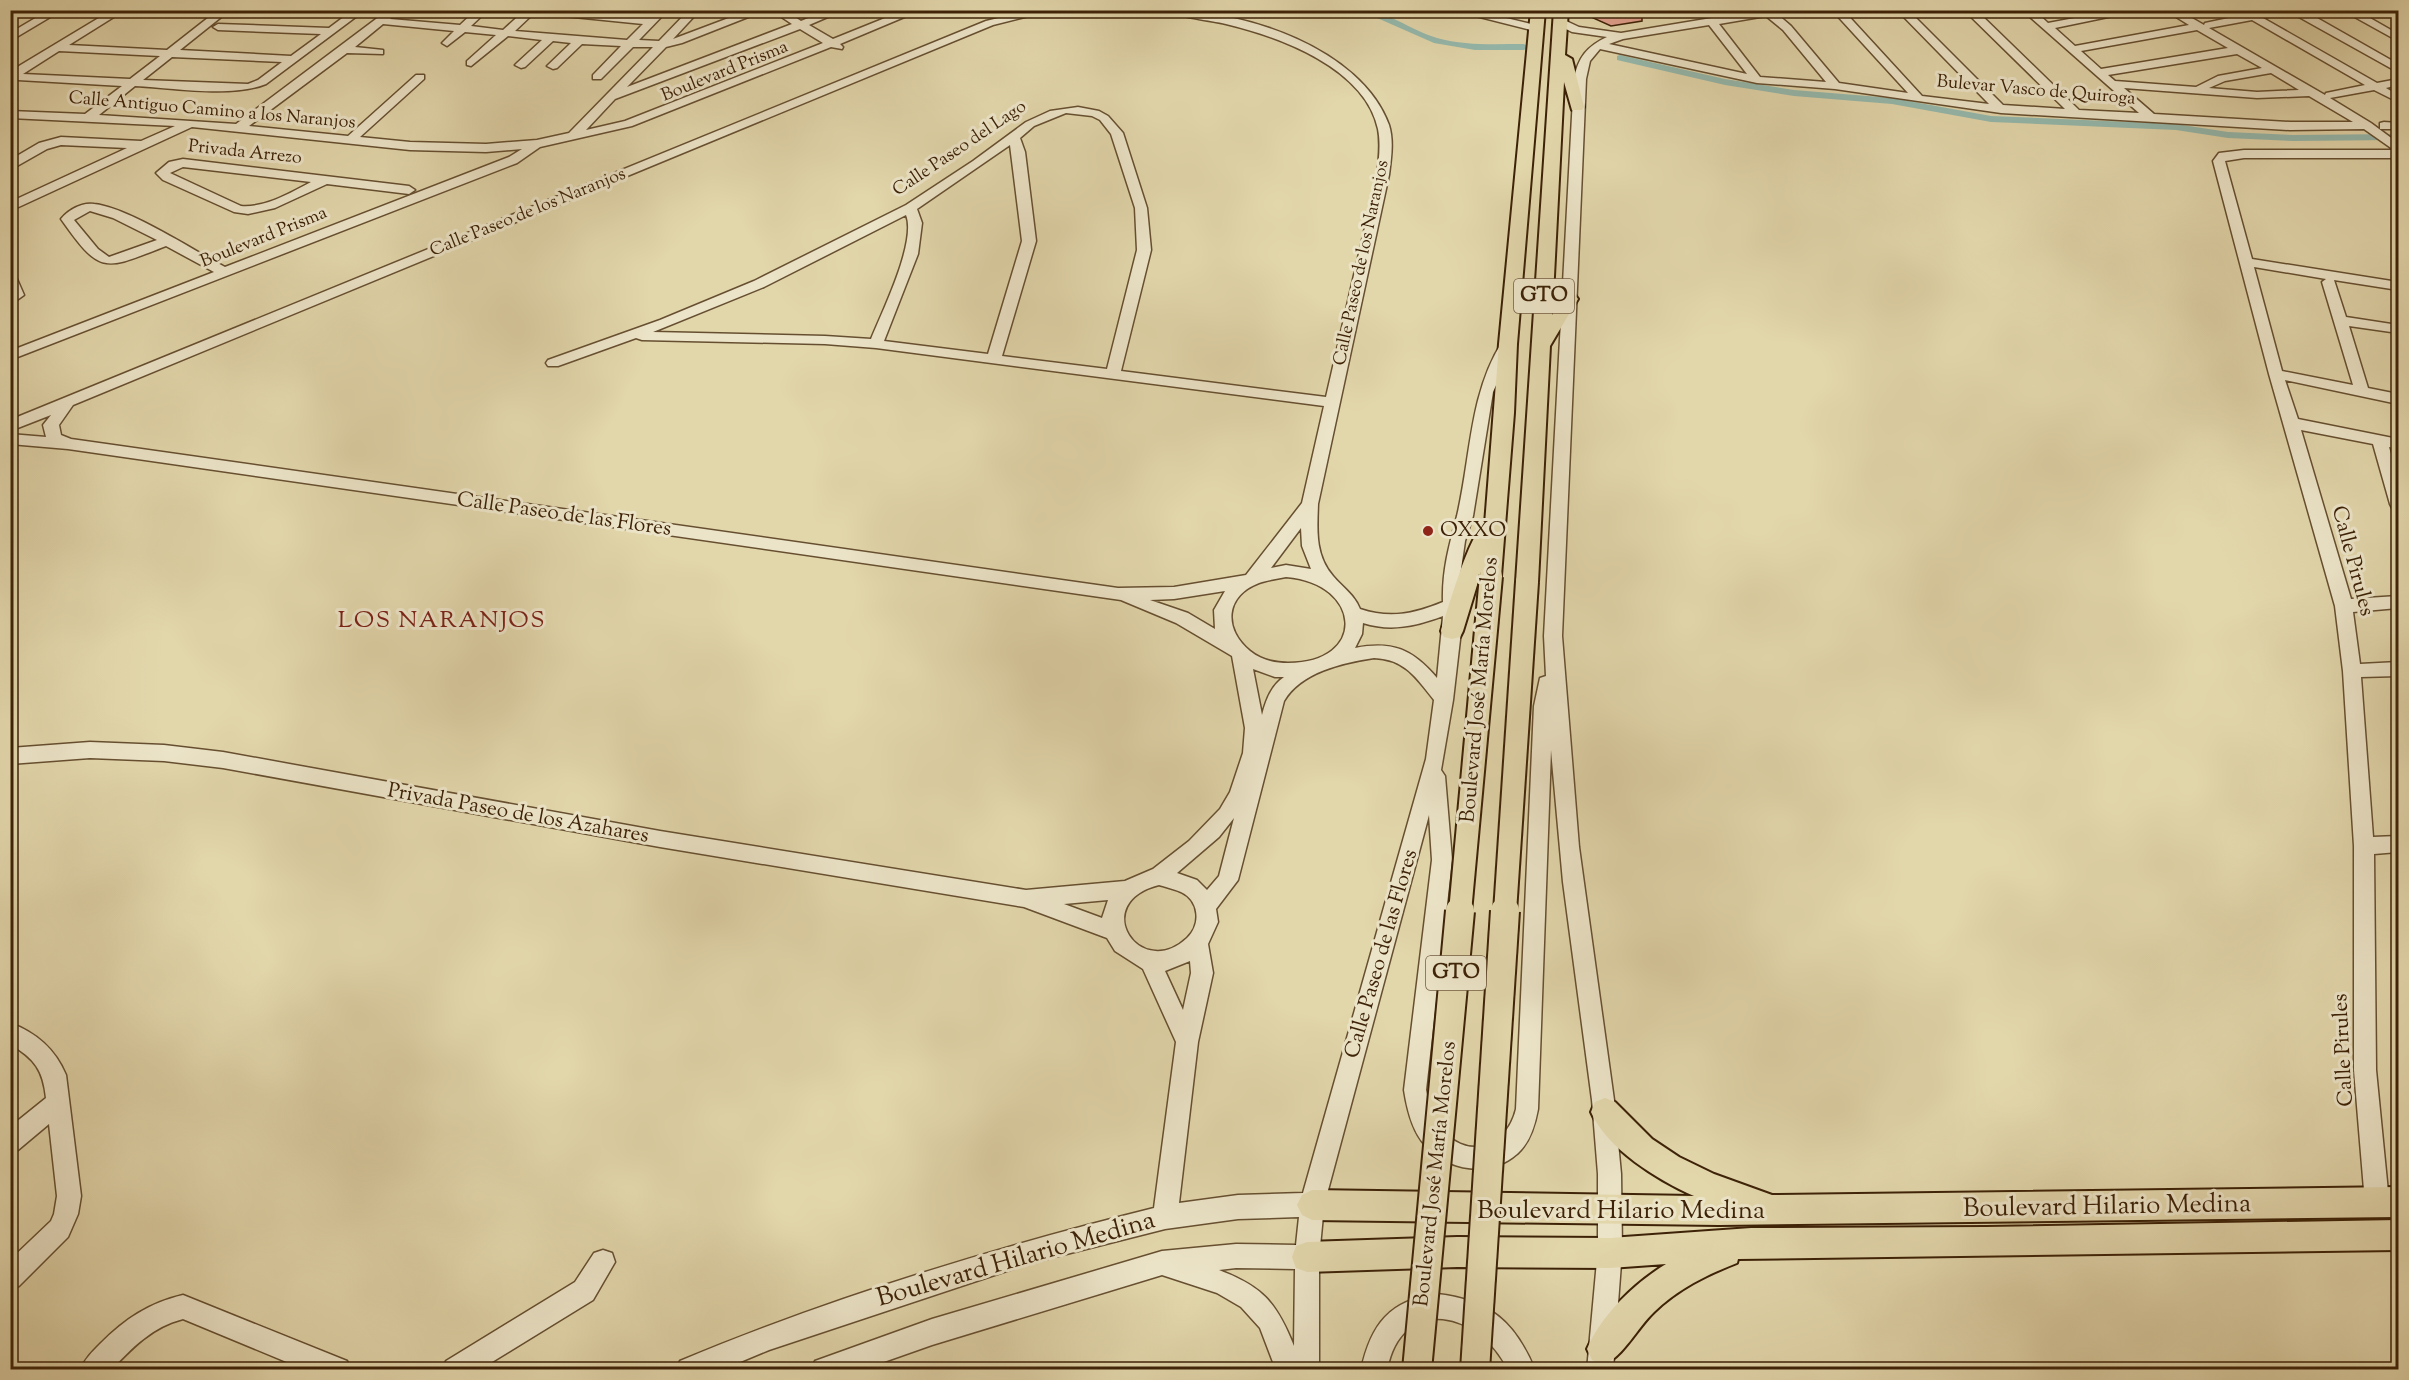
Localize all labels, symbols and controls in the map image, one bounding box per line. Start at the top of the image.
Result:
street label: Boulevard Prisma [658,35,792,109]
street label: Bulevar Vasco de Quiroga [1935,69,2137,113]
street label: Calle Antiguo Camino a los Naranjos [68,86,356,136]
street label: Calle Paseo del Lago [888,94,1032,204]
street label: Privada Arrezo [187,134,303,172]
street label: Calle Paseo de los Naranjos [1328,158,1396,368]
street label: Calle Paseo de los Naranjos [426,162,630,264]
street label: Boulevard Prisma [197,201,331,275]
road number: GTO [1514,279,1574,313]
street label: Calle Paseo de las Flores [455,485,673,545]
street label: Calle Pirules [2323,502,2381,620]
place label: OXXO [1440,516,1506,546]
marker: OXXO [1421,524,1435,538]
street label: Boulevard José María Morelos [1453,556,1507,824]
district label: LOS NARANJOS [338,604,546,638]
street label: Privada Paseo de los Azahares [385,776,651,852]
street label: Calle Paseo de las Flores [1338,846,1426,1062]
road number: GTO [1426,956,1486,990]
street label: Calle Pirules [2326,993,2362,1107]
street label: Boulevard José María Morelos [1407,1040,1465,1308]
street label: Boulevard Hilario Medina [1963,1186,2251,1228]
street label: Boulevard Hilario Medina [1477,1193,1765,1230]
street label: Boulevard Hilario Medina [872,1203,1160,1317]

